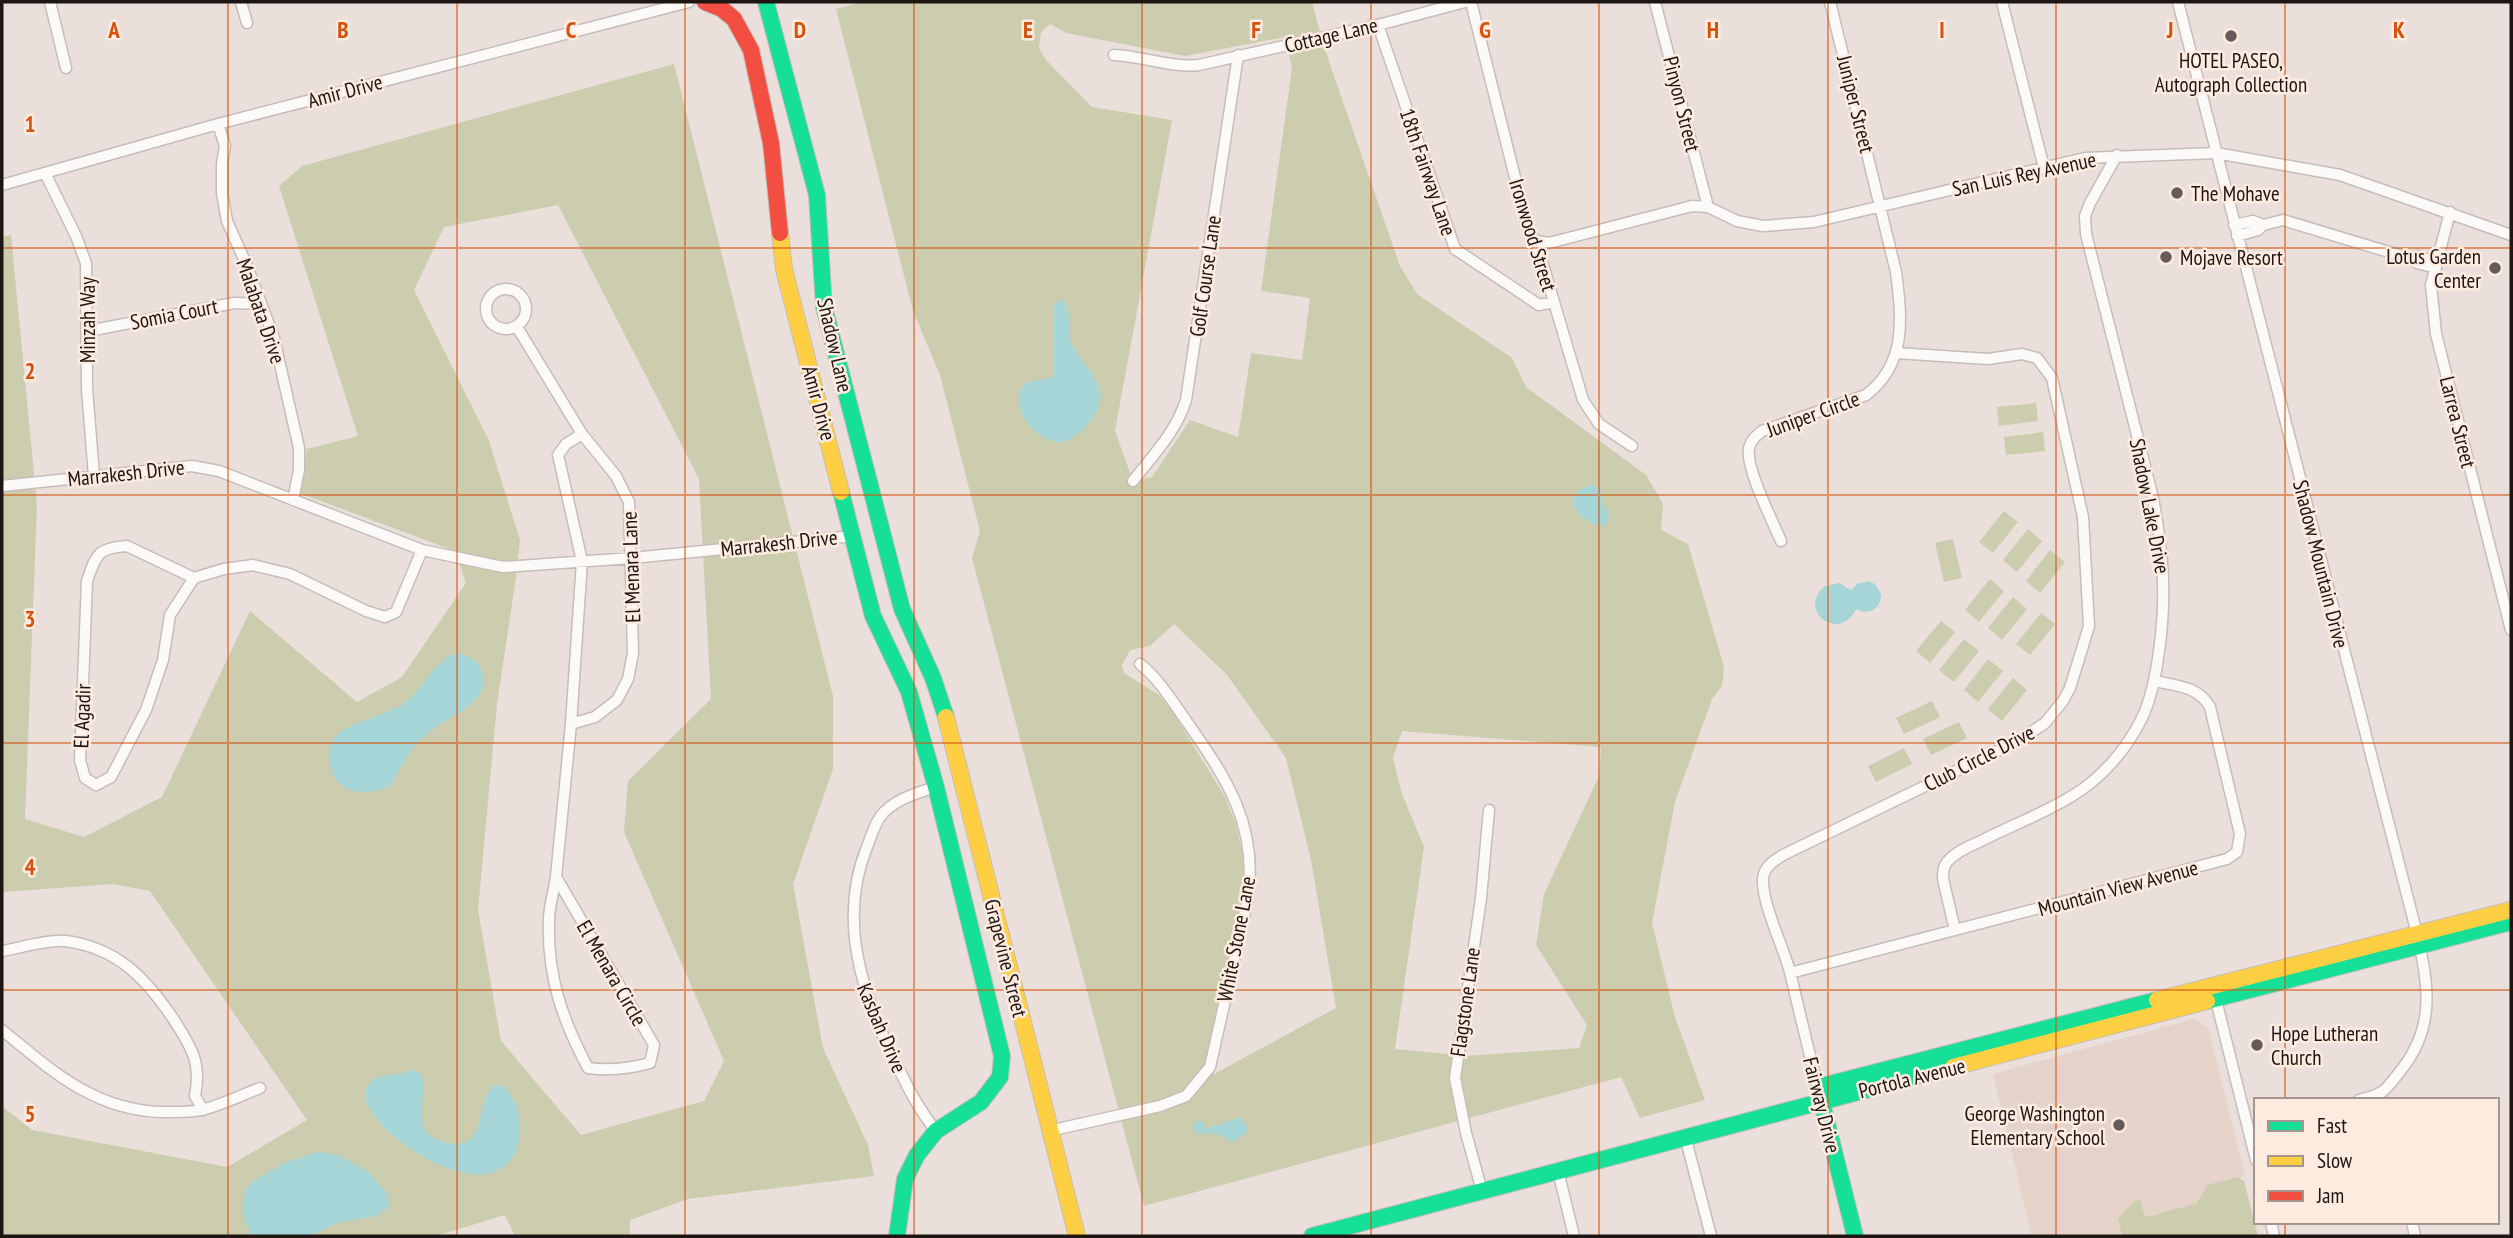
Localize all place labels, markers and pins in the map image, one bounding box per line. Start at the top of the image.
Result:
marker: HOTEL PASEO, Autograph Collection [2223,28,2239,44]
place label: HOTEL PASEO, Autograph Collection [2155,47,2307,98]
place label: The Mohave [2191,180,2280,207]
marker: The Mohave [2169,185,2185,201]
place label: Lotus Garden Center [2386,243,2481,294]
place label: Mojave Resort [2180,244,2283,271]
marker: Mojave Resort [2158,249,2174,265]
marker: Lotus Garden Center [2487,260,2503,276]
place label: Hope Lutheran Church [2271,1020,2378,1071]
marker: Hope Lutheran Church [2249,1037,2265,1053]
place label: George Washington Elementary School [1965,1100,2105,1151]
marker: George Washington Elementary School [2111,1117,2127,1133]

